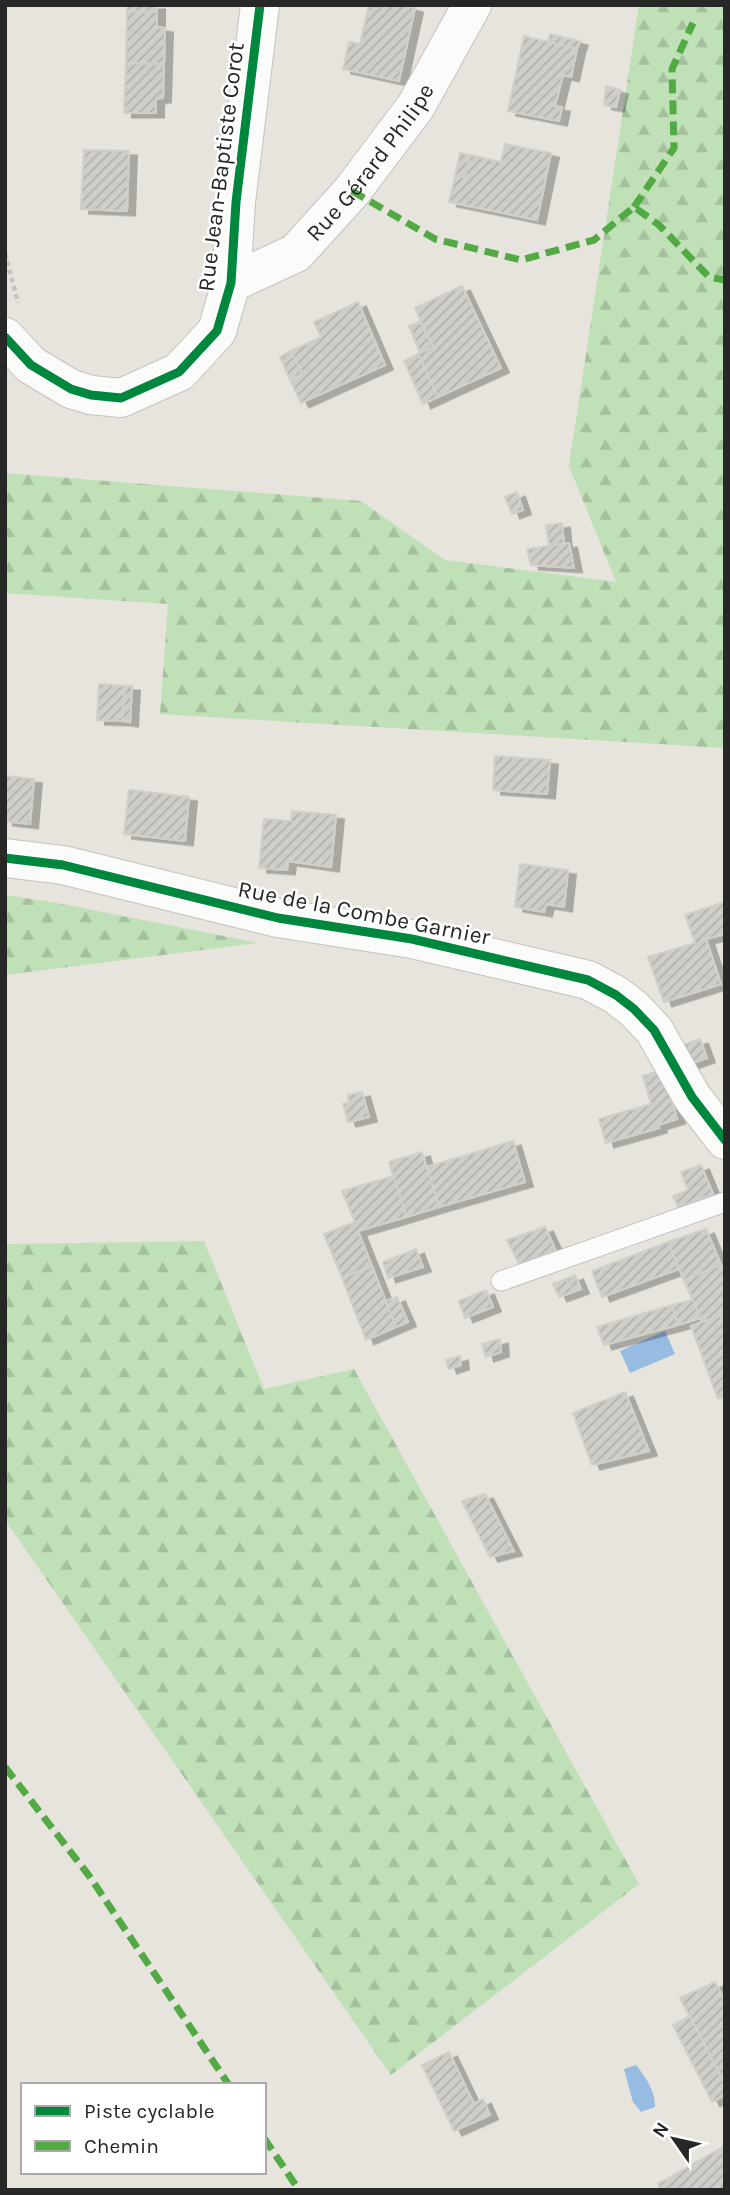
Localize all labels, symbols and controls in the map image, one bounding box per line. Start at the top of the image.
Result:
street label: Rue Jean-Baptiste Corot [192,40,250,293]
street label: Rue Gérard Philipe [300,79,439,246]
street label: Rue de la Combe Garnier [236,875,493,951]
legend [21,2083,266,2174]
text: Piste cyclable [84,2099,215,2123]
north arrow [639,2104,709,2174]
text: N [648,2118,674,2142]
text: Chemin [84,2134,159,2158]

